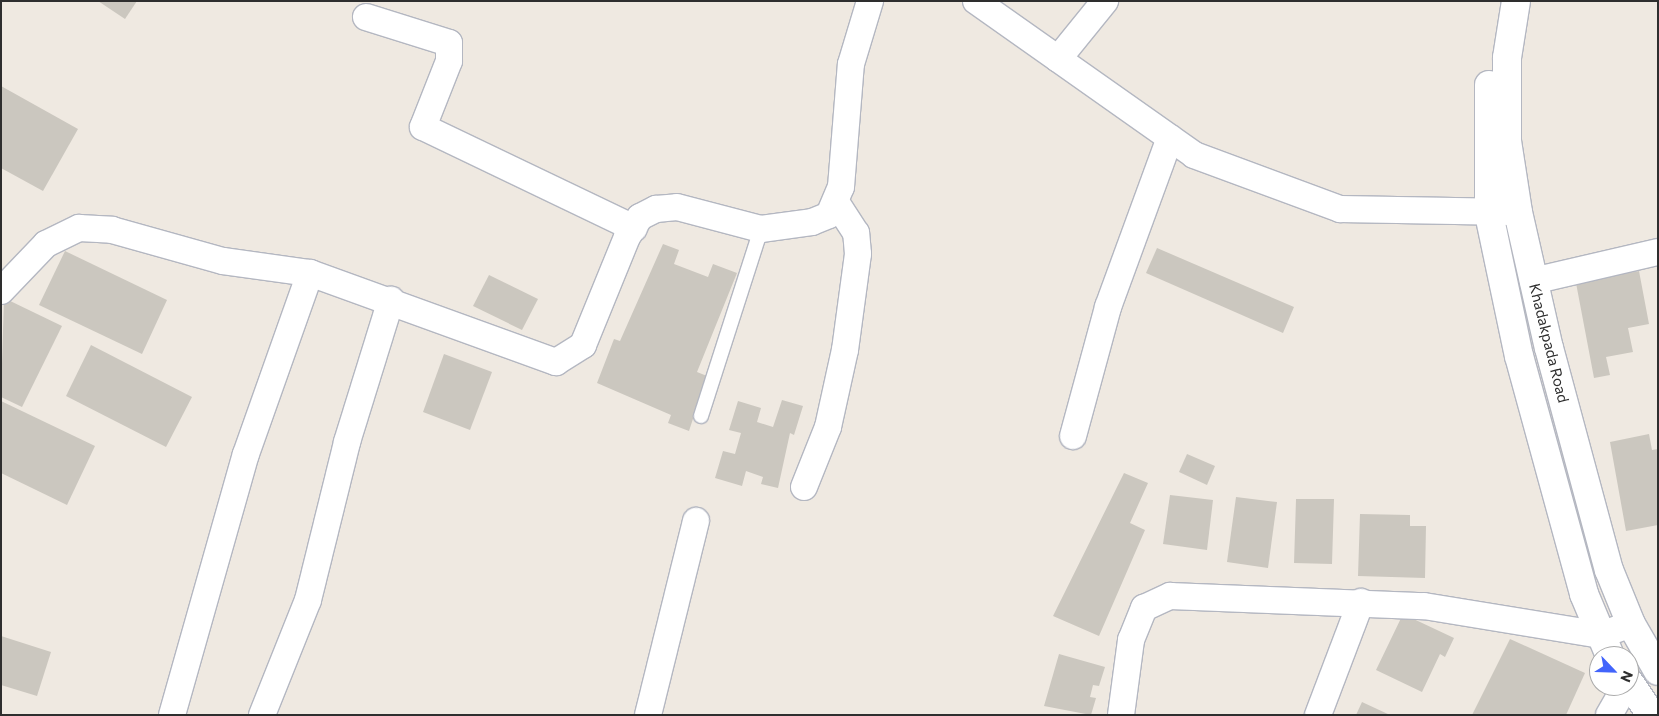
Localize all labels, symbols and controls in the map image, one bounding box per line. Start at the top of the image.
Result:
street label: Khadakpada Road [1525,282,1573,404]
north arrow [1589,646,1639,696]
text: N [1617,669,1637,685]

